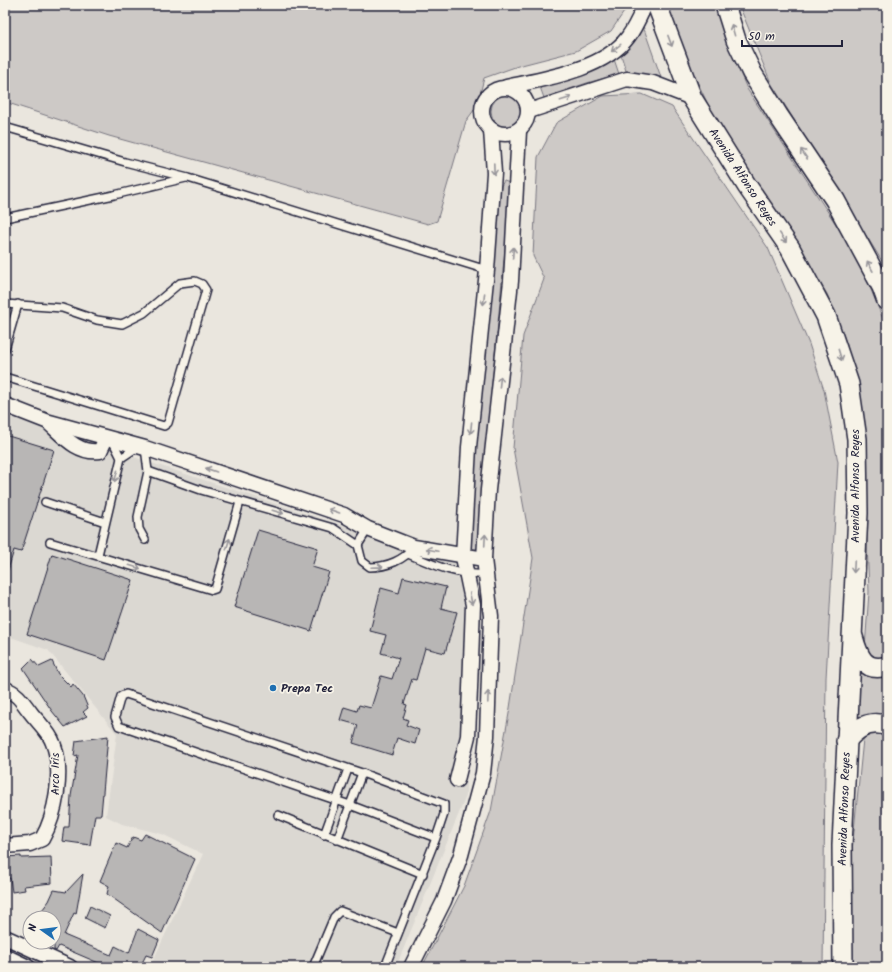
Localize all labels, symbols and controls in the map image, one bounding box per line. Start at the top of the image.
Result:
scale bar [742,22,842,48]
one-way arrow [729,23,736,36]
text: 50 m [748,27,775,46]
one-way arrow [667,35,675,47]
one-way arrow [611,44,622,53]
one-way arrow [559,94,571,102]
street label: Avenida Alfonso Reyes [704,124,782,230]
one-way arrow [800,149,808,160]
one-way arrow [490,162,498,175]
one-way arrow [779,233,787,244]
one-way arrow [509,247,517,260]
one-way arrow [866,260,874,272]
one-way arrow [481,292,488,305]
one-way arrow [837,348,844,361]
one-way arrow [496,376,504,389]
one-way arrow [467,421,474,434]
street label: Avenida Alfonso Reyes [846,429,865,543]
one-way arrow [204,466,217,473]
one-way arrow [112,469,120,482]
one-way arrow [328,507,340,515]
one-way arrow [271,509,284,516]
one-way arrow [481,534,489,547]
one-way arrow [225,538,232,551]
one-way arrow [426,546,439,554]
one-way arrow [851,560,858,573]
one-way arrow [129,563,141,571]
one-way arrow [370,563,383,570]
one-way arrow [468,592,476,605]
place label: Prepa Tec [281,679,333,698]
marker: Prepa Tec [268,683,278,693]
one-way arrow [484,691,492,704]
street label: Avenida Alfonso Reyes [833,752,856,866]
street label: Arco Iris [46,753,65,795]
north arrow [22,910,62,950]
text: N [24,922,43,933]

